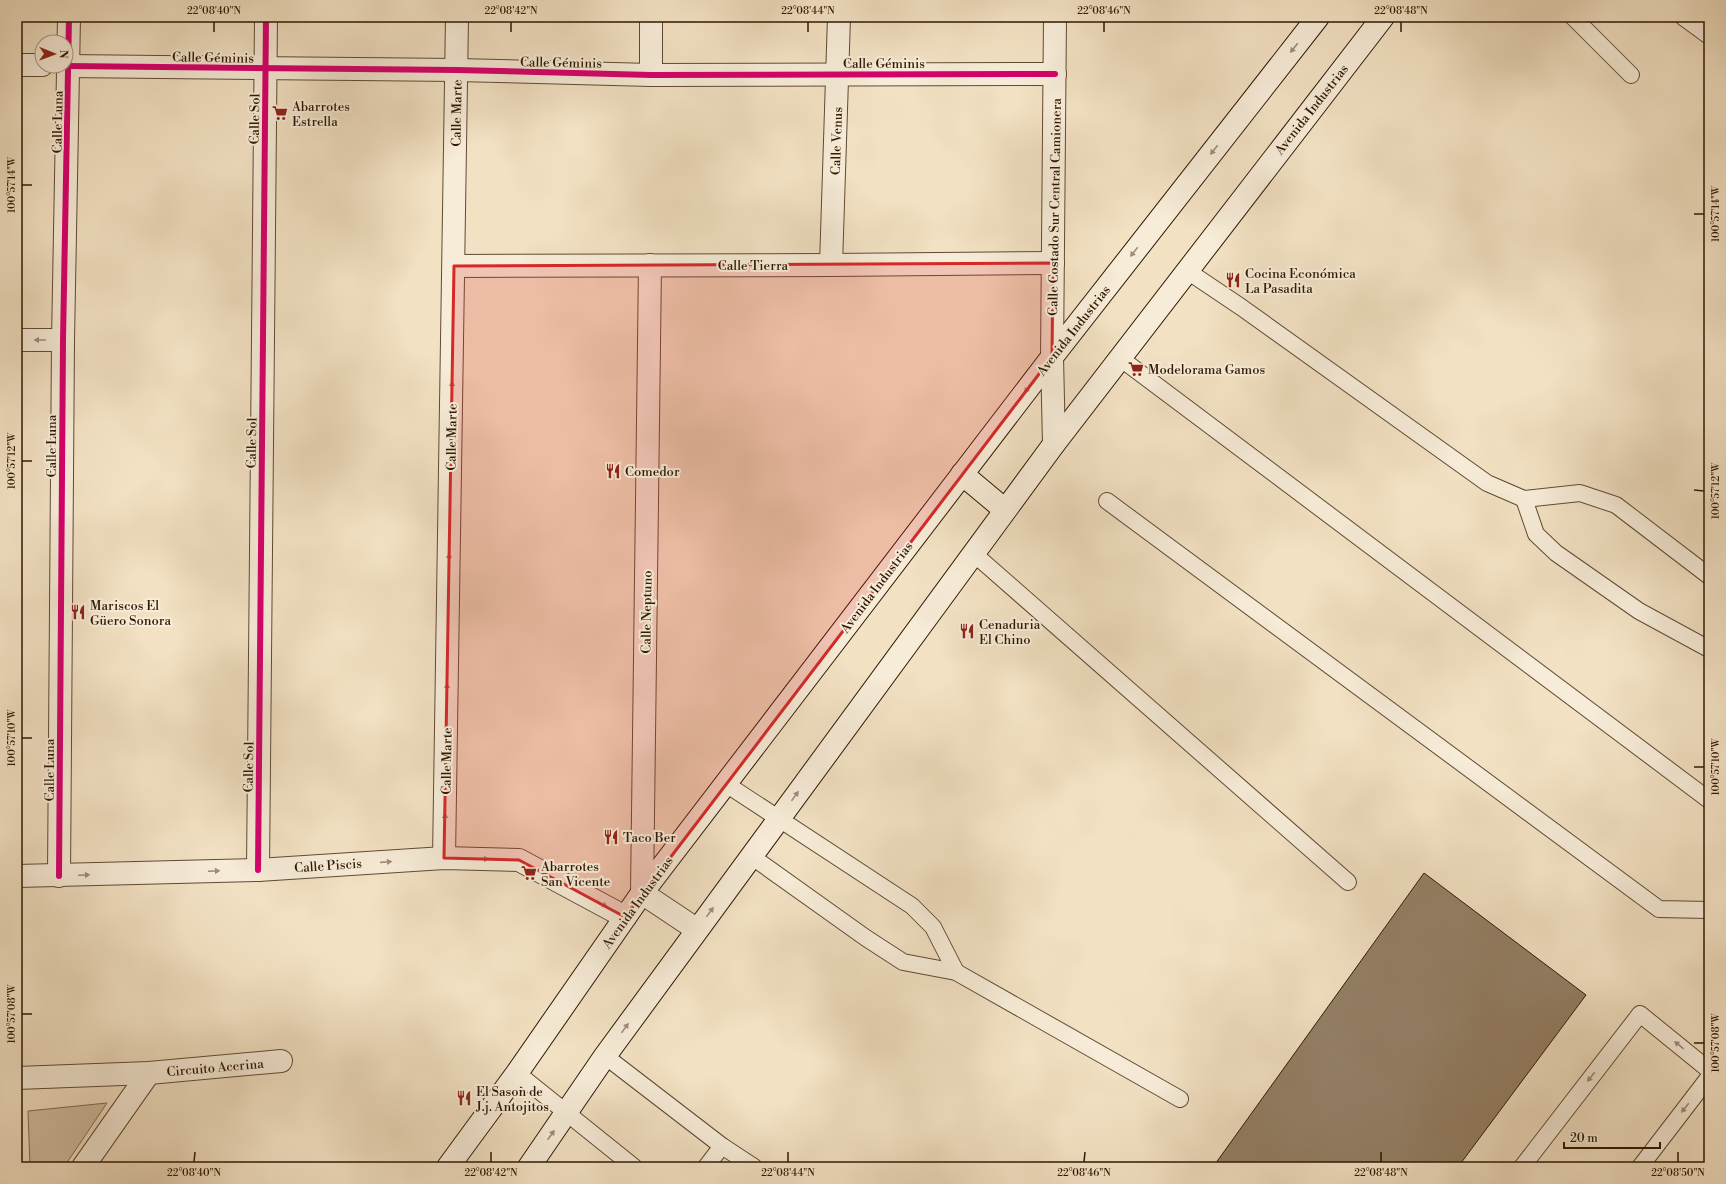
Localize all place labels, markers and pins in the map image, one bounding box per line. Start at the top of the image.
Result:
place label: Abarrotes Estrella [291,99,350,130]
supermarket icon: Abarrotes Estrella [271,104,289,122]
place label: Cocina Económica La Pasadita [1245,266,1356,297]
restaurant icon: Cocina Económica La Pasadita [1224,271,1242,289]
supermarket icon: Modelorama Gamos [1127,360,1145,378]
place label: Modelorama Gamos [1148,362,1266,378]
restaurant icon: Comedor [604,462,622,480]
place label: Comedor [625,464,680,480]
place label: Mariscos El Güero Sonora [90,598,171,629]
restaurant icon: Mariscos El Güero Sonora [69,603,87,621]
place label: Cenaduria El Chino [979,617,1041,648]
restaurant icon: Cenaduria El Chino [958,622,976,640]
restaurant icon: Taco Ber [602,828,620,846]
place label: Taco Ber [623,830,676,846]
place label: Abarrotes San Vicente [540,859,611,890]
supermarket icon: Abarrotes San Vicente [520,864,538,882]
place label: El Sason de J.j. Antojitos [475,1084,549,1115]
restaurant icon: El Sason de J.j. Antojitos [455,1089,473,1107]

